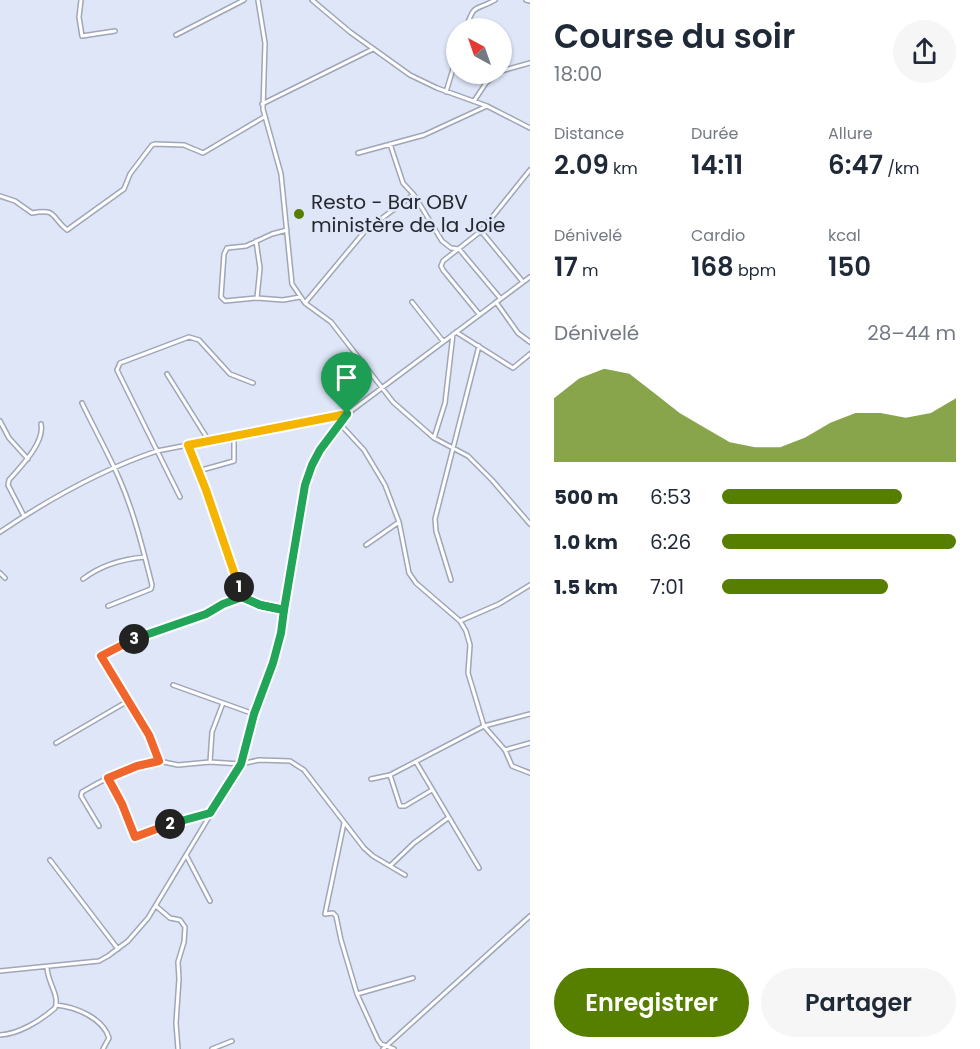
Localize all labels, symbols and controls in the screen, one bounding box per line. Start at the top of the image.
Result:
text: Course du soir [554,13,795,60]
north arrow [446,18,512,84]
map controls [446,18,512,84]
button: share [893,20,956,83]
text: 18:00 [554,60,602,88]
text: Distance [554,122,624,145]
text: Durée [691,122,738,145]
text: Allure [828,122,873,145]
text: 2.09 [554,147,609,183]
text: 14:11 [691,147,743,183]
text: 6:47 [828,147,883,183]
text: km [609,157,638,180]
text: /km [883,157,920,180]
place label: Resto - Bar OBV ministère de la Joie [311,188,505,239]
marker: Resto - Bar OBV ministère de la Joie [292,207,306,221]
text: Dénivelé [554,224,622,247]
text: Cardio [691,224,745,247]
text: kcal [828,224,861,247]
text: 17 [554,249,578,285]
text: 168 [691,249,734,285]
text: 150 [828,249,871,285]
text: m [578,259,598,282]
text: bpm [734,259,776,282]
text: Dénivelé [554,319,639,347]
text: 28–44 m [867,319,956,347]
pin [321,352,372,414]
icon: arrive [330,361,363,394]
text: 500 m [554,483,619,511]
text: 6:53 [650,483,691,511]
text: 1.0 km [554,528,618,556]
text: 6:26 [650,528,691,556]
pin: 1 [224,572,254,602]
text: 1.5 km [554,573,618,601]
text: 7:01 [650,573,684,601]
text: 1 [236,575,242,598]
pin: 3 [119,624,149,654]
text: 3 [129,627,139,650]
pin: 2 [155,809,185,839]
text: 2 [165,812,175,835]
button: Enregistrer [554,968,749,1037]
button: Partager [761,968,956,1037]

